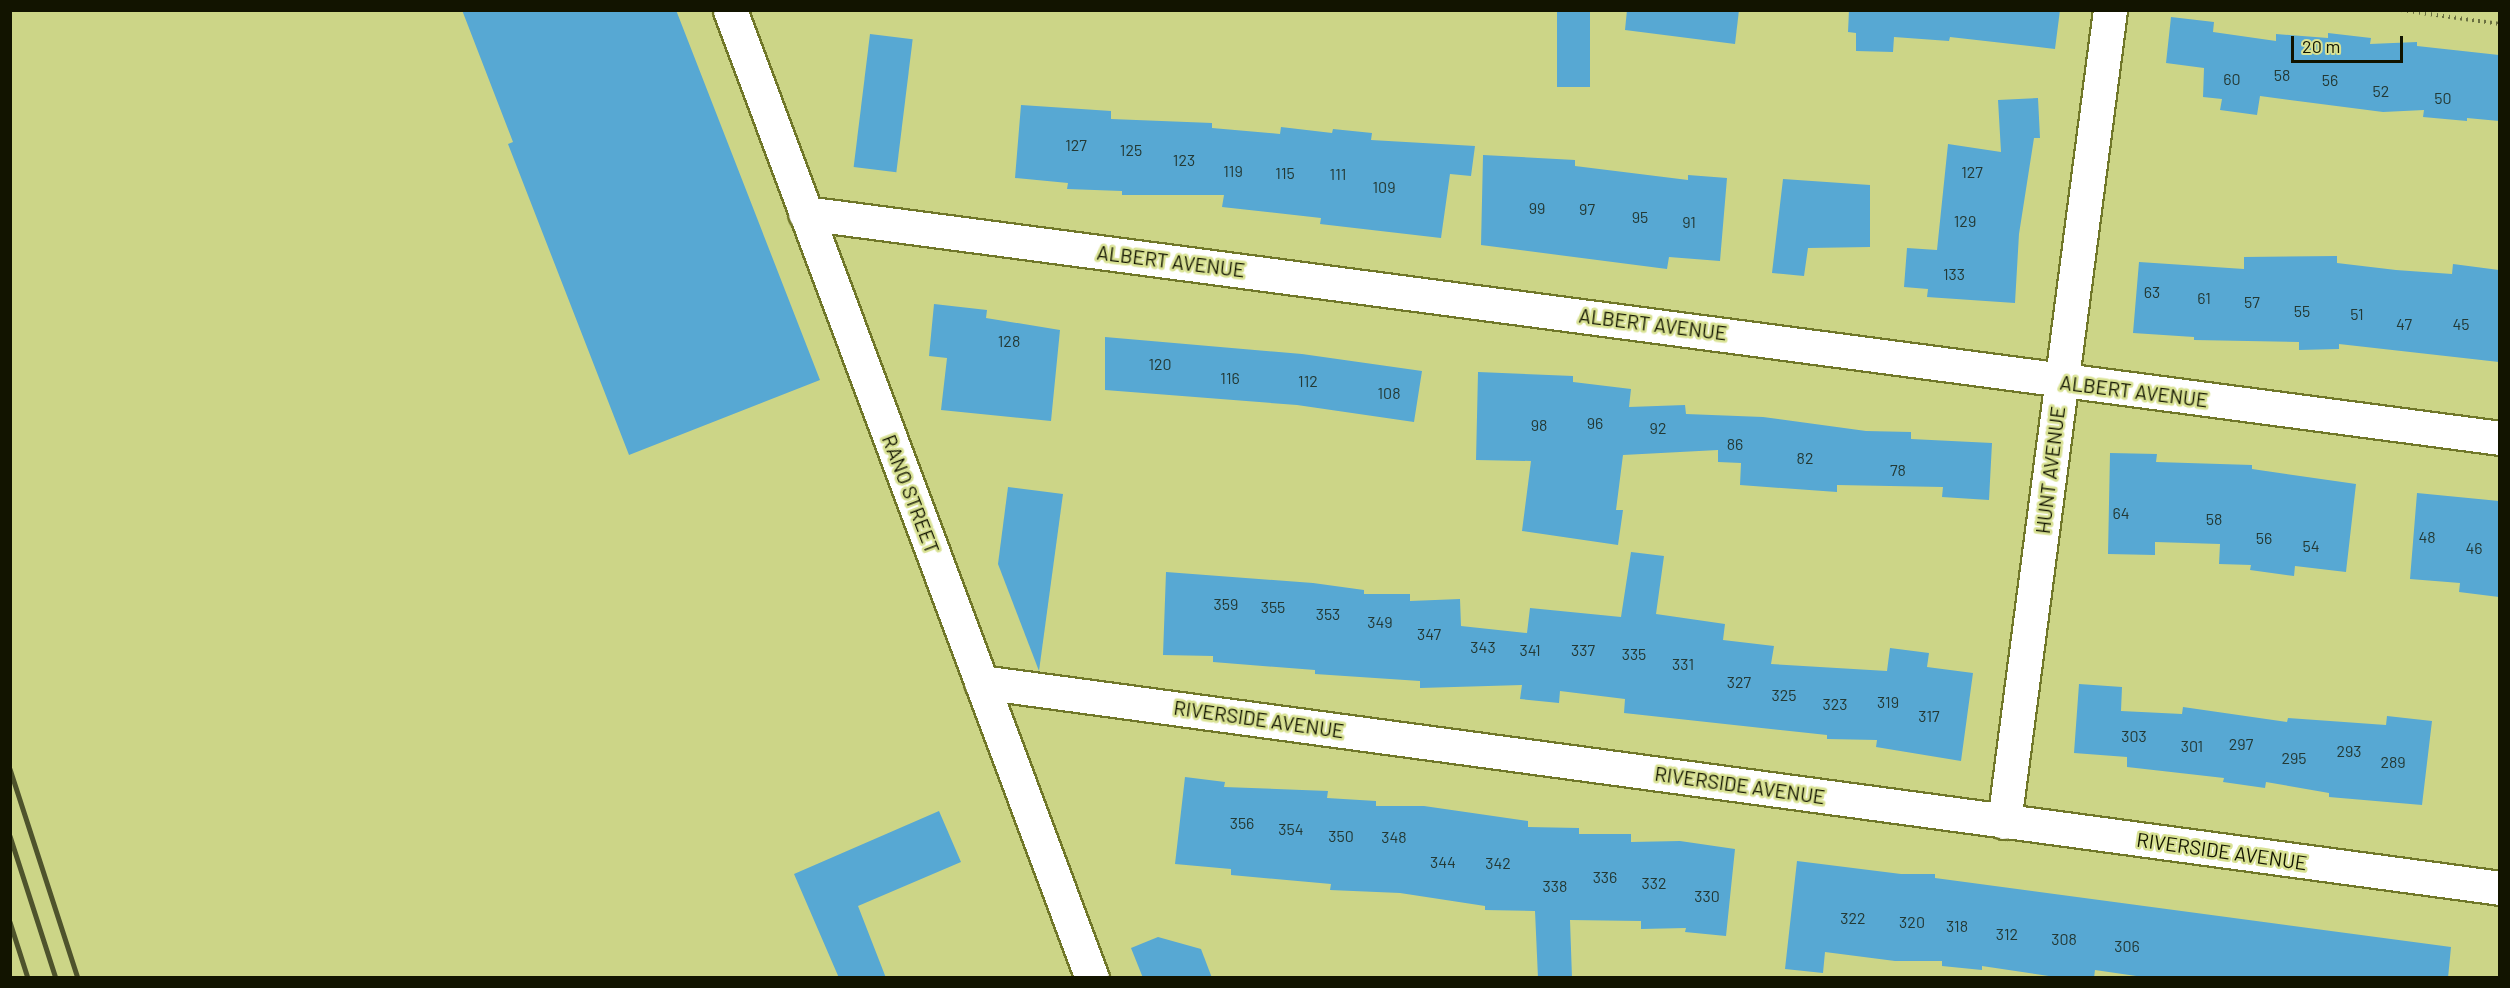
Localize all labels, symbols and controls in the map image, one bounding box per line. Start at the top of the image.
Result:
scale bar [2294,24,2406,62]
text: 20 m [2302,35,2340,57]
house number: 58 [2274,65,2290,85]
house number: 60 [2223,69,2241,89]
house number: 56 [2322,70,2338,90]
house number: 52 [2373,81,2389,101]
house number: 50 [2434,88,2452,108]
house number: 127 [1065,135,1087,155]
house number: 125 [1120,140,1142,160]
house number: 123 [1173,150,1195,170]
house number: 119 [1223,161,1243,181]
house number: 127 [1961,162,1983,182]
house number: 115 [1275,163,1295,183]
house number: 111 [1330,164,1346,184]
house number: 109 [1373,177,1395,197]
house number: 99 [1529,198,1545,218]
house number: 97 [1579,199,1595,219]
house number: 95 [1632,207,1648,227]
house number: 129 [1954,211,1976,231]
house number: 91 [1682,212,1696,232]
street label: ALBERT AVENUE [1096,240,1246,282]
house number: 133 [1943,264,1965,284]
house number: 63 [2144,282,2160,302]
house number: 61 [2197,288,2211,308]
house number: 57 [2244,292,2260,312]
house number: 55 [2294,301,2310,321]
street label: ALBERT AVENUE [1578,303,1728,345]
house number: 51 [2350,304,2364,324]
house number: 47 [2396,314,2412,334]
house number: 45 [2452,314,2470,334]
house number: 128 [998,331,1020,351]
house number: 120 [1148,354,1172,374]
house number: 116 [1220,368,1240,388]
street label: ALBERT AVENUE [2059,370,2209,412]
house number: 112 [1298,371,1318,391]
house number: 108 [1378,383,1400,403]
street label: HUNT AVENUE [2030,405,2070,535]
house number: 96 [1587,413,1603,433]
house number: 98 [1531,415,1547,435]
house number: 92 [1650,418,1666,438]
street label: RANO STREET [877,431,945,557]
house number: 86 [1727,434,1743,454]
house number: 82 [1797,448,1813,468]
house number: 78 [1890,460,1906,480]
house number: 64 [2112,503,2130,523]
house number: 58 [2206,509,2222,529]
house number: 48 [2418,527,2436,547]
house number: 56 [2256,528,2272,548]
house number: 54 [2302,536,2320,556]
house number: 46 [2465,538,2483,558]
house number: 359 [1214,594,1238,614]
house number: 355 [1261,597,1285,617]
house number: 353 [1316,604,1340,624]
house number: 349 [1367,612,1393,632]
house number: 347 [1417,624,1441,644]
house number: 343 [1470,637,1496,657]
house number: 341 [1519,640,1541,660]
house number: 337 [1571,640,1595,660]
house number: 335 [1622,644,1646,664]
house number: 331 [1672,654,1694,674]
house number: 327 [1727,672,1751,692]
house number: 325 [1771,685,1797,705]
house number: 319 [1877,692,1899,712]
house number: 323 [1823,694,1847,714]
street label: RIVERSIDE AVENUE [1172,695,1346,743]
house number: 317 [1918,706,1940,726]
house number: 303 [2121,726,2147,746]
house number: 297 [2229,734,2253,754]
house number: 301 [2181,736,2203,756]
house number: 293 [2336,741,2362,761]
house number: 295 [2281,748,2307,768]
house number: 289 [2380,752,2406,772]
street label: RIVERSIDE AVENUE [1653,761,1827,809]
house number: 356 [1230,813,1254,833]
house number: 354 [1278,819,1304,839]
house number: 350 [1328,826,1354,846]
house number: 348 [1381,827,1407,847]
street label: RIVERSIDE AVENUE [2135,827,2309,875]
house number: 344 [1430,852,1456,872]
house number: 342 [1485,853,1511,873]
house number: 336 [1593,867,1617,887]
house number: 332 [1641,873,1667,893]
house number: 338 [1543,876,1567,896]
house number: 330 [1694,886,1720,906]
house number: 322 [1840,908,1866,928]
house number: 320 [1899,912,1925,932]
house number: 318 [1946,916,1968,936]
house number: 312 [1996,924,2018,944]
house number: 308 [2051,929,2077,949]
house number: 306 [2114,936,2140,956]

